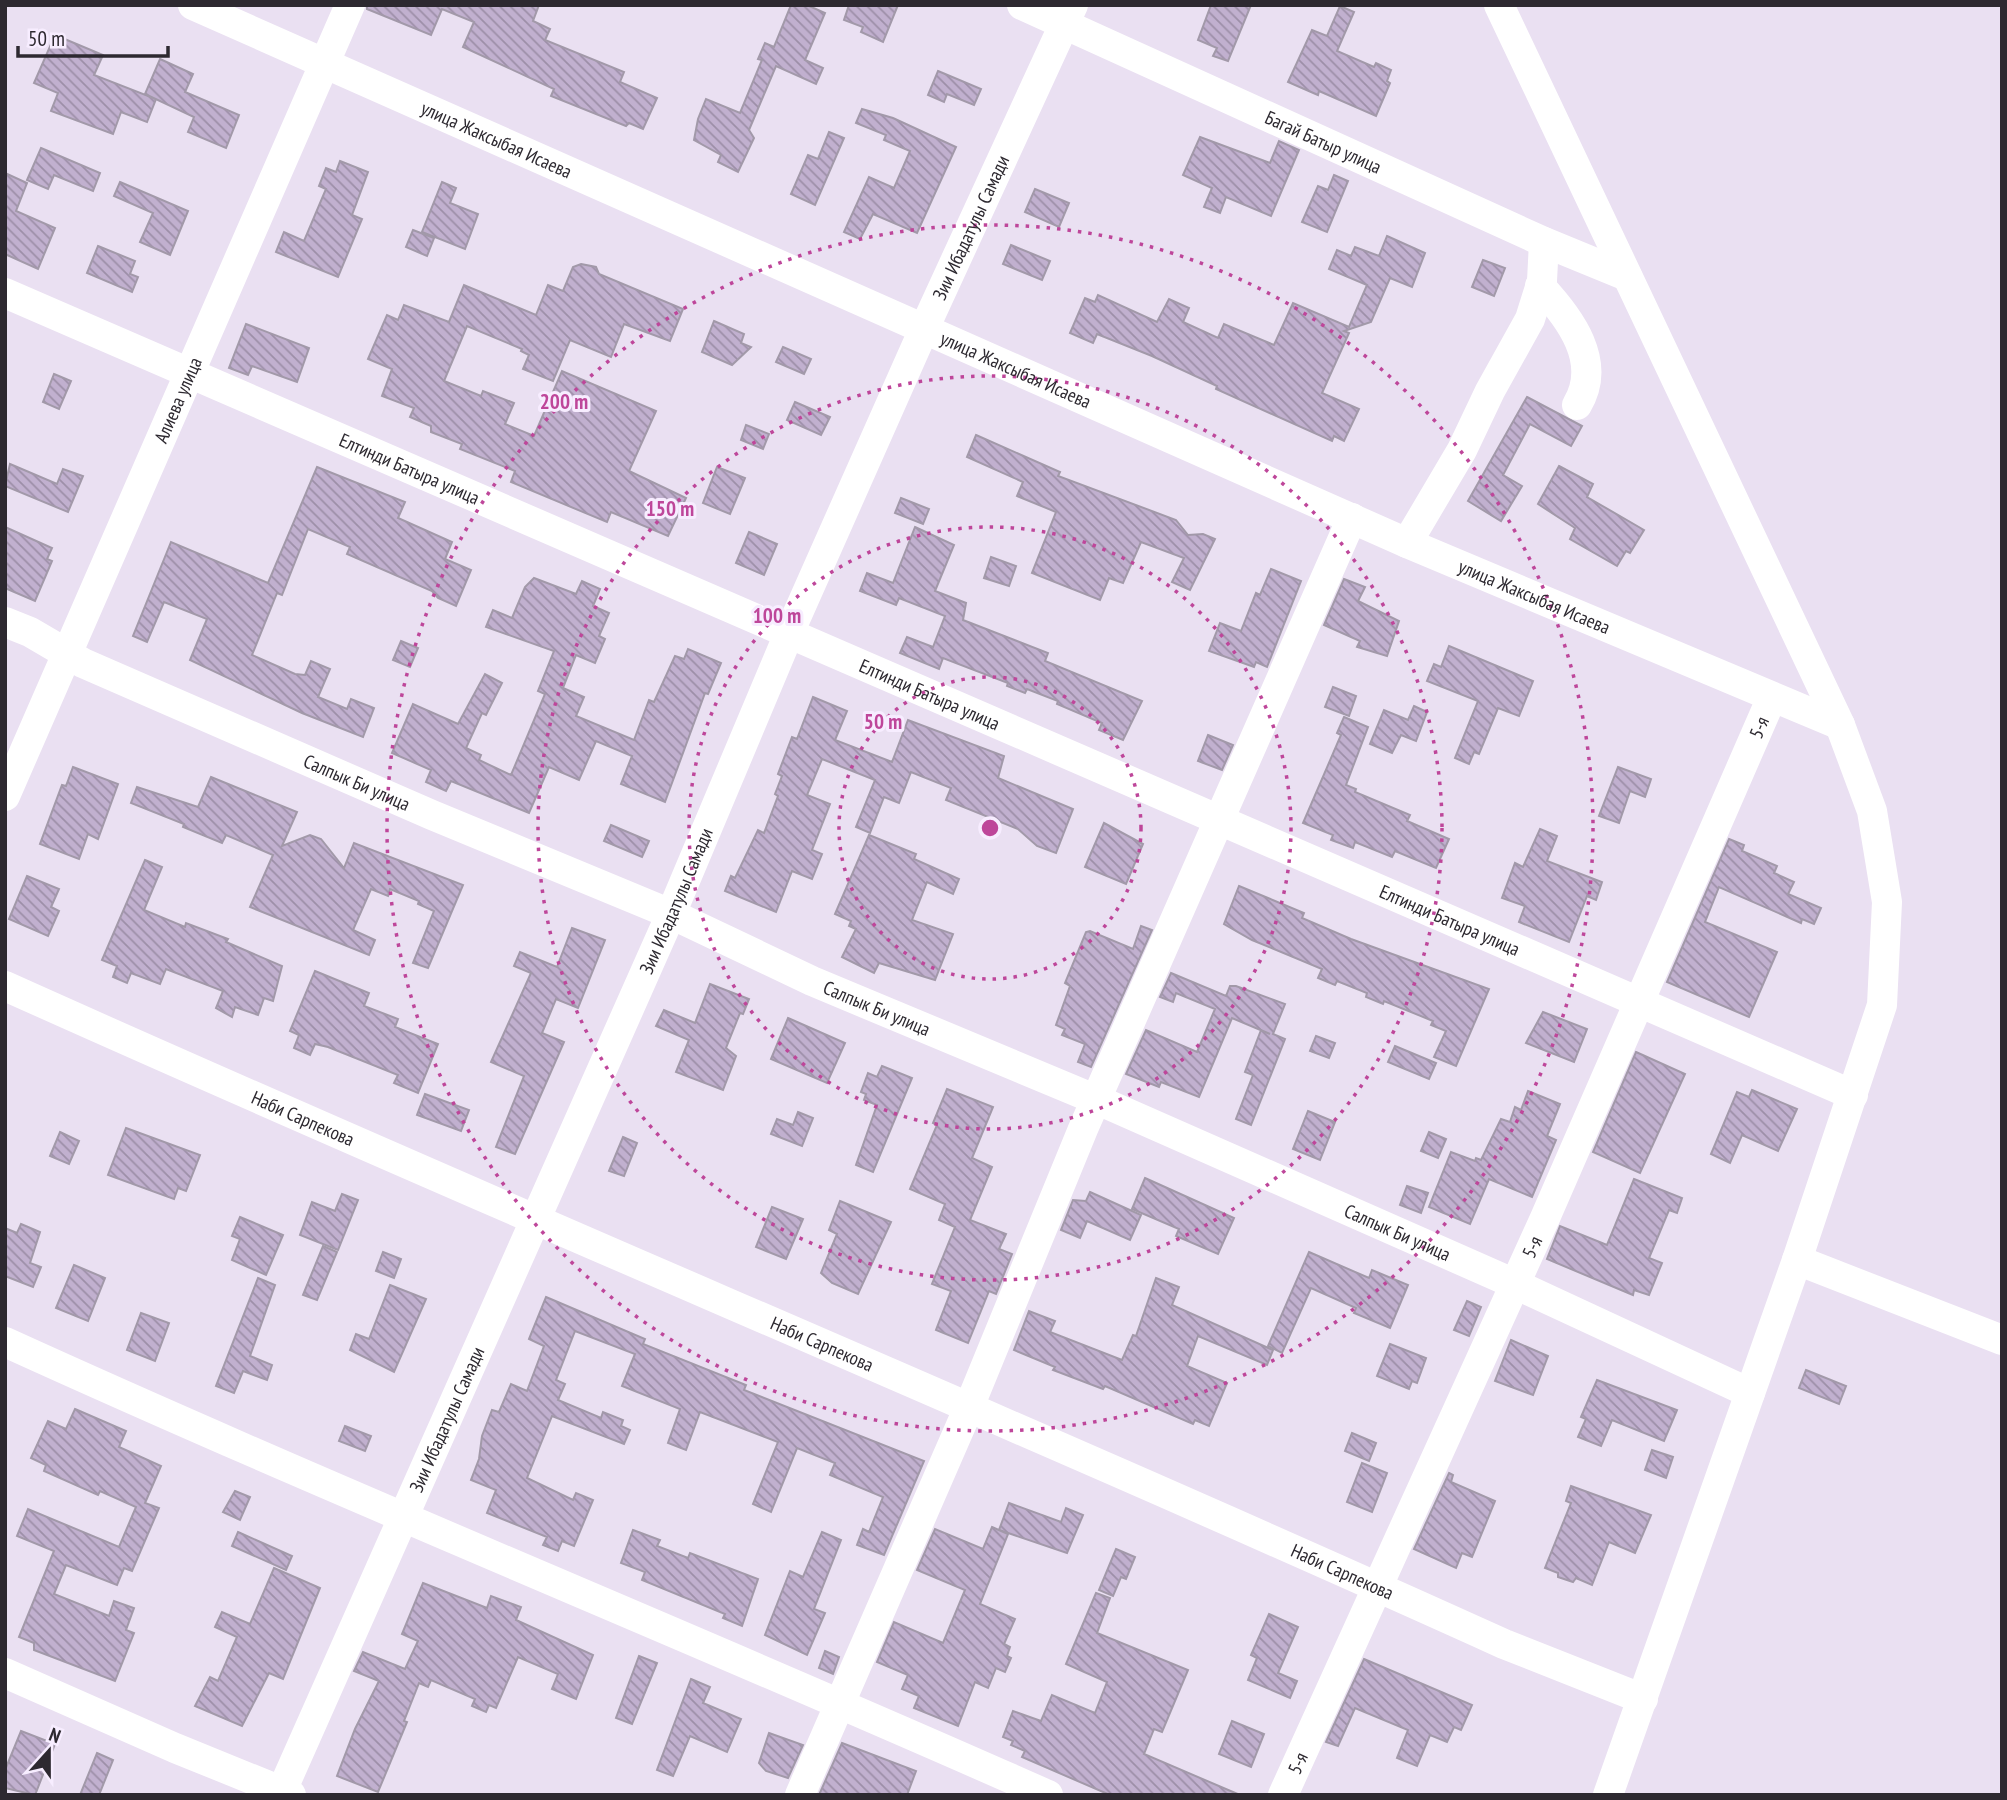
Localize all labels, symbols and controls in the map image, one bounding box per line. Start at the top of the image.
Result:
scale bar [18,14,168,58]
text: 50 m [28,25,65,52]
street label: улица Жаксыбая Исаева [417,96,576,183]
street label: Багай Батыр улица [1261,105,1385,179]
street label: Зии Ибадатулы Самади [927,151,1014,304]
street label: улица Жаксыбая Исаева [937,326,1095,414]
street label: Алиева улица [149,354,207,447]
text: 200 m [540,388,588,415]
street label: Елтинди Батыра улица [336,428,483,510]
text: 150 m [646,495,694,522]
street label: улица Жаксыбая Исаева [1455,554,1614,639]
text: 100 m [753,602,801,629]
street label: Елтинди Батыра улица [856,653,1003,735]
text: 50 m [864,708,902,735]
street label: 5-я [1744,713,1774,742]
street label: Салпык Би улица [300,749,414,816]
centre of rings [978,816,1002,840]
street label: Зии Ибадатулы Самади [634,824,718,978]
street label: Елтинди Батыра улица [1376,879,1524,961]
street label: Салпык Би улица [820,975,934,1041]
street label: Наби Сарпекова [248,1085,358,1151]
street label: Салпык Би улица [1341,1198,1454,1266]
street label: 5-я [1517,1232,1547,1262]
street label: Наби Сарпекова [767,1311,877,1377]
street label: Зии Ибадатулы Самади [404,1343,489,1496]
street label: Наби Сарпекова [1287,1538,1397,1605]
north arrow [14,1716,84,1786]
text: N [46,1722,64,1748]
street label: 5-я [1282,1748,1313,1778]

